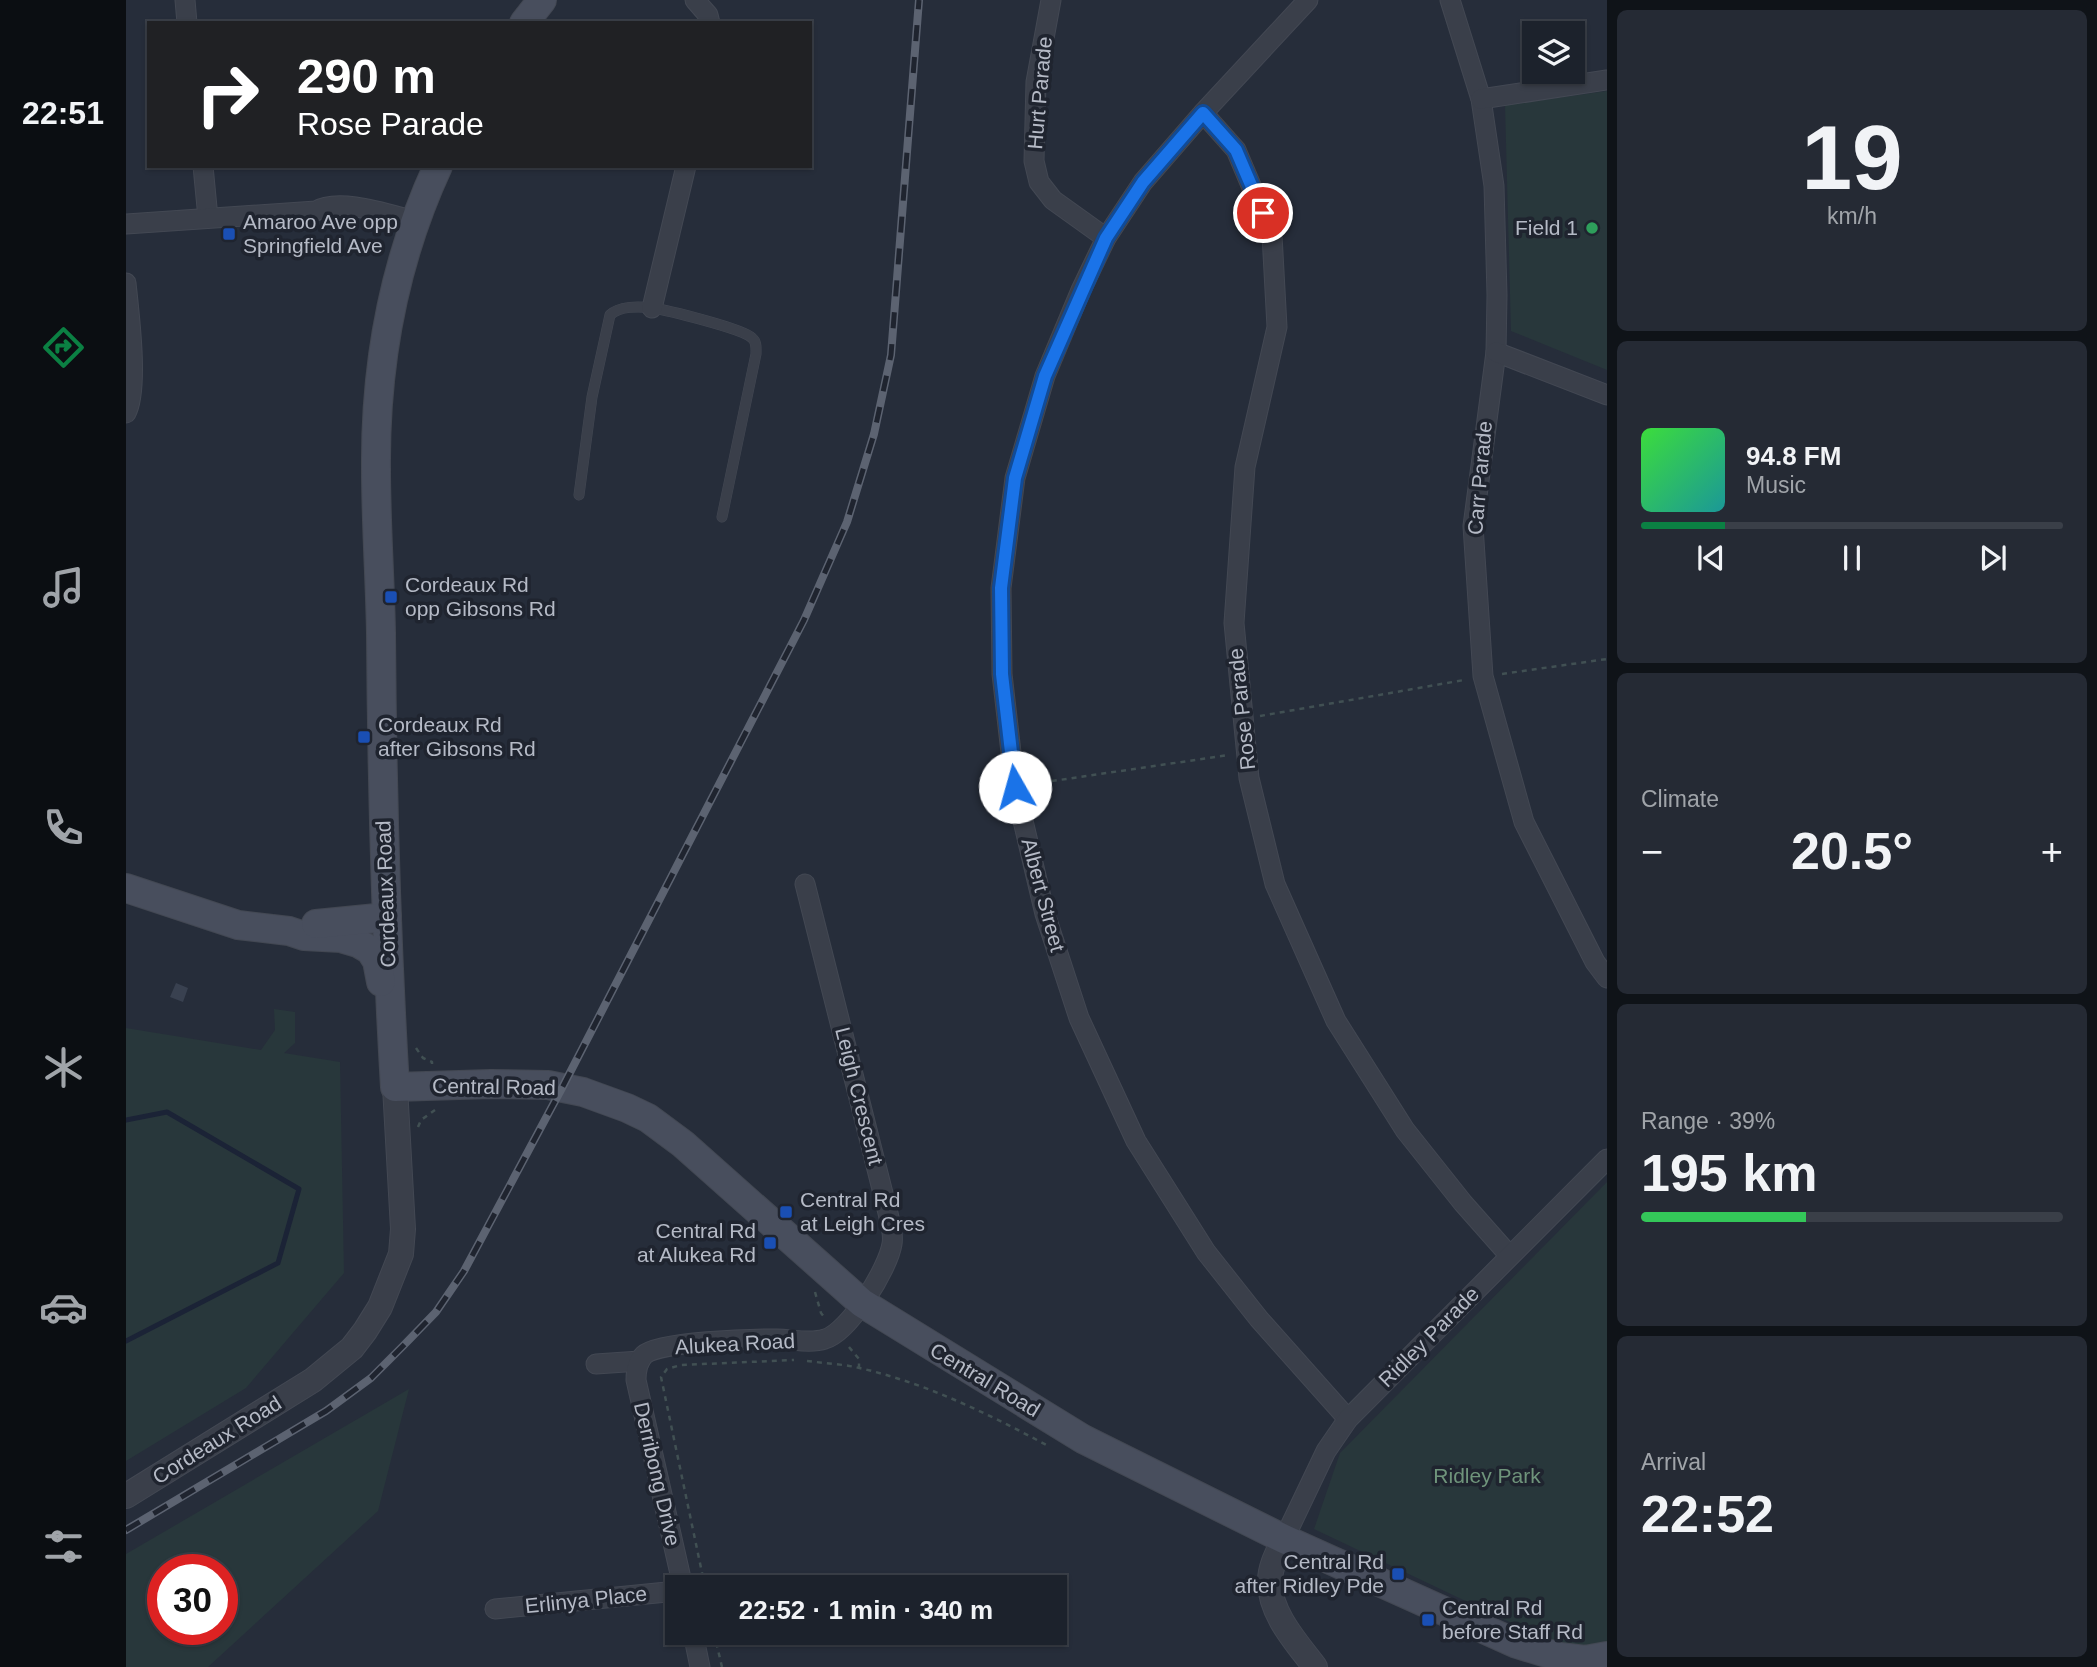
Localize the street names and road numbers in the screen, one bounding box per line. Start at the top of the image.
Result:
street label: Hurt Parade [1023,36,1056,150]
street label: Carr Parade [1463,420,1496,536]
street label: Rose Parade [1224,647,1259,771]
street label: Cordeaux Road [371,820,400,968]
street label: Albert Street [1017,836,1070,954]
street label: Leigh Crescent [831,1025,888,1167]
street label: Central Road [432,1074,556,1099]
street label: Ridley Parade [1374,1282,1483,1391]
street label: Alukea Road [674,1329,796,1358]
street label: Central Road [926,1338,1044,1421]
street label: Cordeaux Road [148,1391,285,1488]
street label: Derribong Drive [630,1400,685,1548]
street label: Erlinya Place [524,1582,648,1617]

